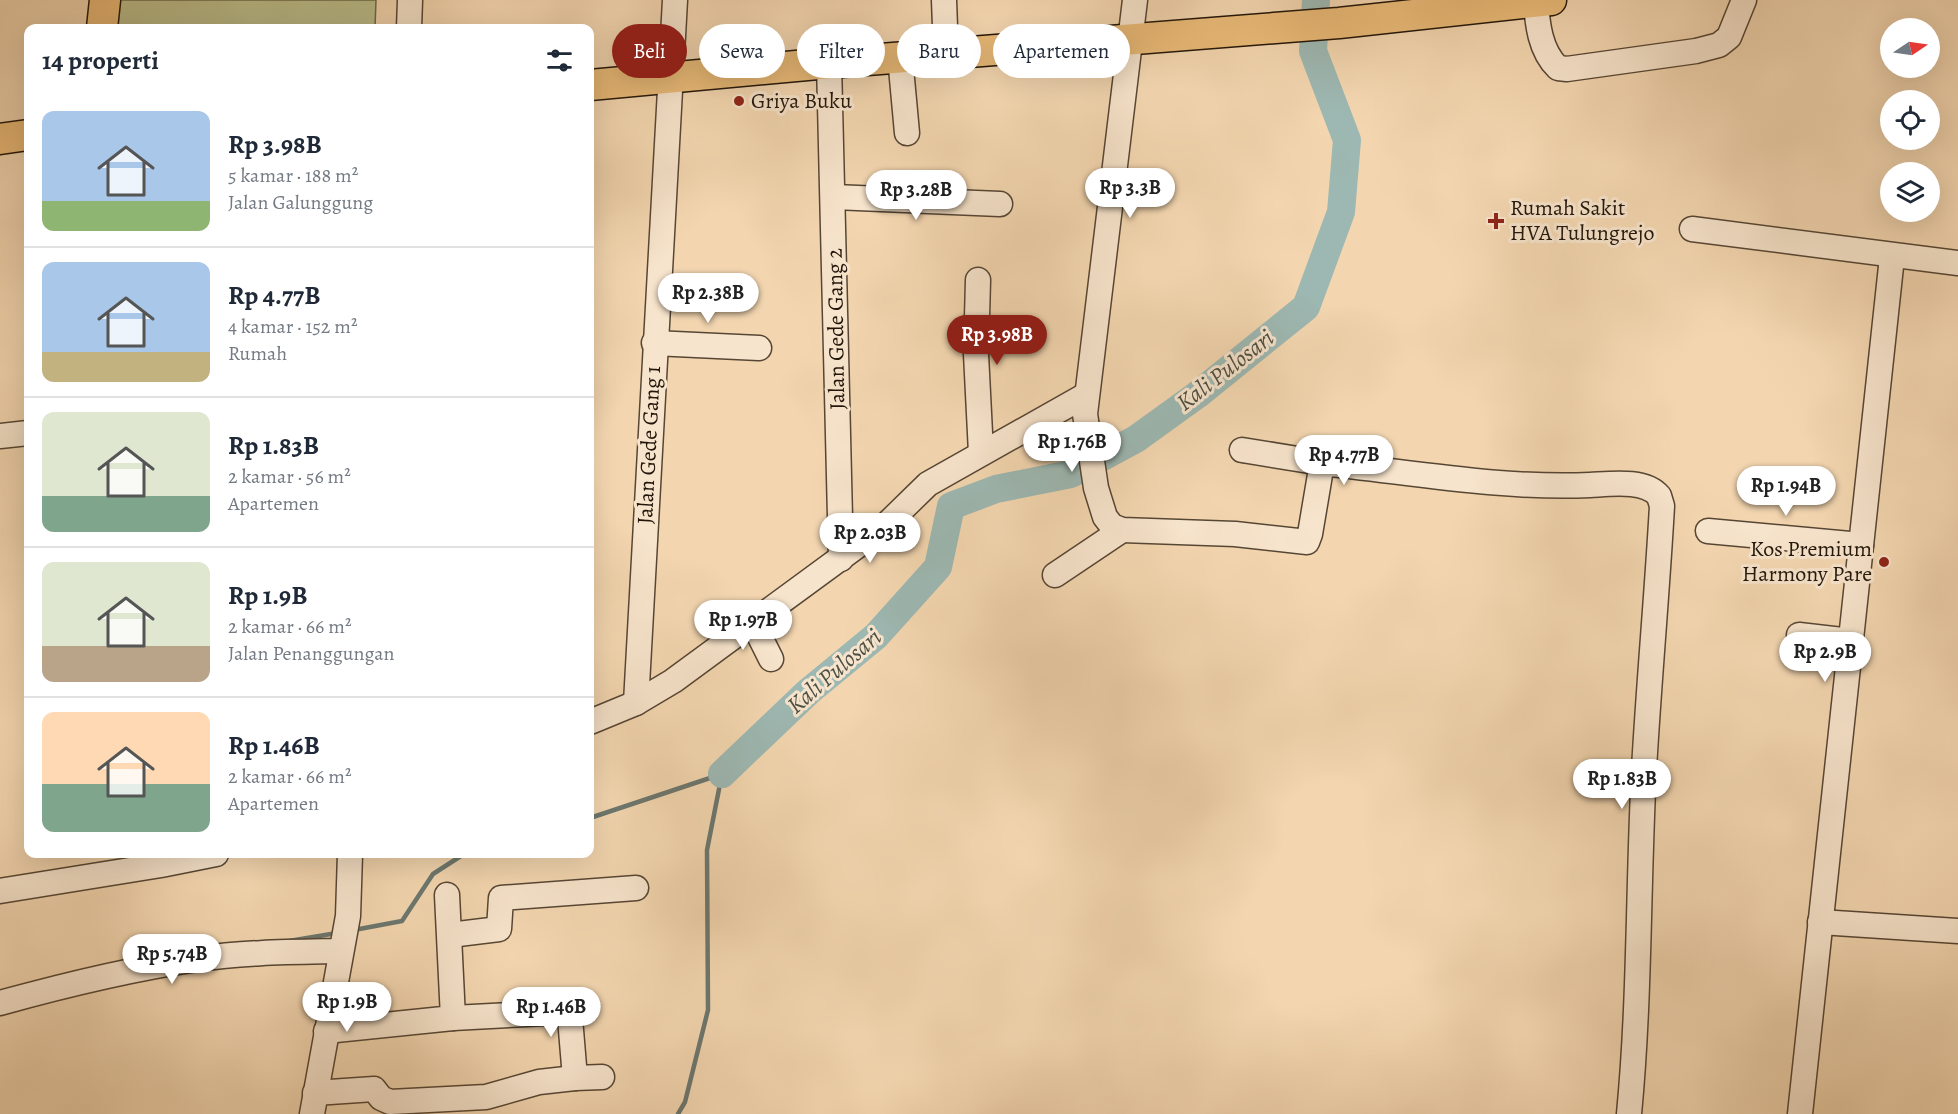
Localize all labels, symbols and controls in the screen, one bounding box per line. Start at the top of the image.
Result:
north arrow [1880,18,1940,78]
map controls [1880,18,1940,222]
chip: Beli [612,24,687,78]
chip: Sewa [699,24,785,78]
chip: Filter [797,24,885,78]
chip: Baru [897,24,981,78]
chip: Apartemen [993,24,1130,78]
text: 14 properti [42,43,159,78]
icon: filters [543,44,576,77]
place label: Griya Buku [751,86,852,116]
button: locate [1880,90,1940,150]
marker: Griya Buku [732,94,746,108]
text: Rp 3.98B [228,127,322,162]
icon: home [90,135,162,207]
text: 5 kamar · 188 m² [228,162,358,189]
button: layers [1880,162,1940,222]
pin: Rp 3.3B [1075,168,1185,219]
pin: Rp 3.28B [854,170,978,221]
text: Rp 3.3B [1099,174,1161,201]
text: Rp 3.28B [880,176,952,203]
text: Jalan Galunggung [228,189,373,216]
place label: Rumah Sakit HVA Tulungrejo [1510,193,1654,248]
marker: Rumah Sakit HVA Tulungrejo [1487,212,1505,230]
street label: Jalan Gede Gang 2 [820,248,852,410]
pin: Rp 2.38B [646,273,770,324]
text: Rp 4.77B [228,278,321,313]
text: Rp 2.38B [672,279,744,306]
icon: home [90,286,162,358]
text: 4 kamar · 152 m² [228,313,358,340]
pin: Rp 3.98B [935,315,1059,366]
text: Rp 3.98B [961,321,1033,348]
water label: Kali Pulosari [1170,322,1280,418]
text: Rumah [228,340,287,367]
street label: Jalan Gede Gang 1 [630,365,668,525]
pin: Rp 1.76B [1010,422,1134,473]
text: Rp 1.83B [228,428,319,463]
text: Rp 1.76B [1037,428,1107,455]
pin: Rp 4.77B [1282,435,1406,486]
icon: home [90,436,162,508]
text: Rp 4.77B [1308,441,1380,468]
text: 2 kamar · 56 m² [228,463,351,490]
pin: Rp 1.94B [1724,466,1848,517]
text: Rp 1.94B [1751,472,1821,499]
text: Apartemen [228,490,319,517]
pin: Rp 2.03B [808,513,932,564]
text: Rp 2.03B [834,519,907,546]
place label: Kos Premium Harmony Pare [1742,534,1872,589]
marker: Kos Premium Harmony Pare [1877,555,1891,569]
text: Rp 1.9B [228,578,307,613]
icon: home [90,586,162,658]
pin: Rp 1.97B [681,600,805,651]
text: Rp 1.97B [708,606,778,633]
text: 2 kamar · 66 m² [228,613,351,640]
water label: Kali Pulosari [780,621,888,721]
pin: Rp 2.9B [1770,632,1880,683]
text: Rp 2.9B [1793,638,1857,665]
text: Jalan Penanggungan [228,640,395,667]
text: Rp 1.46B [228,728,320,763]
icon: home [90,736,162,808]
pin: Rp 1.83B [1560,759,1684,810]
text: 2 kamar · 66 m² [228,763,351,790]
text: Rp 1.83B [1587,765,1657,792]
text: Apartemen [228,790,319,817]
pin: Rp 5.74B [110,934,234,985]
text: Rp 5.74B [136,940,208,967]
pin: Rp 1.9B [292,982,402,1033]
pin: Rp 1.46B [489,987,613,1038]
text: Rp 1.9B [316,988,378,1015]
text: Rp 1.46B [516,993,586,1020]

